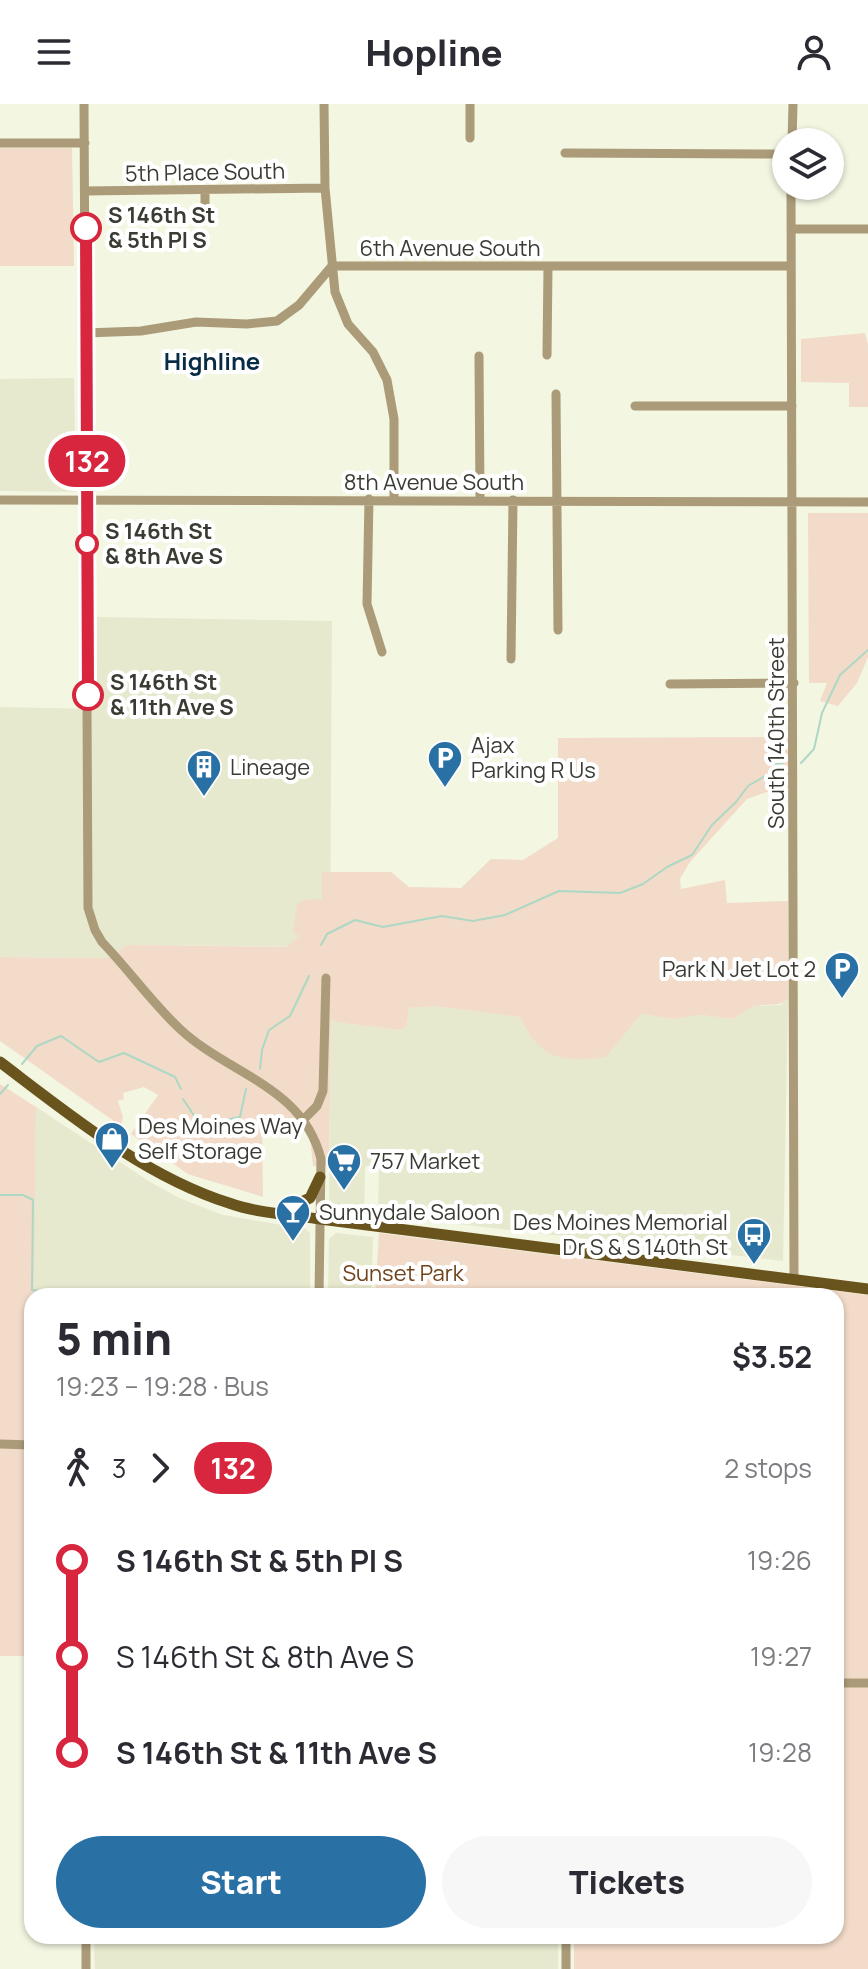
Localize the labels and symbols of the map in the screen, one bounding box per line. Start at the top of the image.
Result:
street label: 5th Place South [125,156,285,188]
place label: S 146th St & 5th Pl S [108,200,215,255]
marker: S 146th St & 5th Pl S [71,213,101,243]
street label: 6th Avenue South [359,233,541,263]
district label: Highline [164,344,260,377]
line badge: 132 [41,435,133,487]
street label: 8th Avenue South [344,467,524,497]
place label: S 146th St & 8th Ave S [105,516,223,571]
marker: S 146th St & 8th Ave S [76,533,98,555]
street label: South 140th Street [761,637,791,829]
place label: S 146th St & 11th Ave S [110,667,234,722]
marker: S 146th St & 11th Ave S [73,680,103,710]
place label: Ajax Parking R Us [471,730,596,785]
parking icon: Ajax Parking R Us [426,739,464,789]
building icon: Lineage [185,748,223,798]
place label: Lineage [230,752,310,782]
parking icon: Park N Jet Lot 2 [823,950,861,1000]
place label: Park N Jet Lot 2 [662,954,816,984]
place label: Des Moines Way Self Storage [138,1111,303,1166]
shop icon: Des Moines Way Self Storage [93,1120,131,1170]
supermarket icon: 757 Market [325,1142,363,1192]
place label: 757 Market [370,1146,480,1176]
bar icon: Sunnydale Saloon [274,1193,312,1243]
place label: Sunnydale Saloon [319,1197,500,1227]
place label: Des Moines Memorial Dr S & S 140th St [513,1207,728,1262]
bus stop icon: Des Moines Memorial Dr S & S 140th St [735,1216,773,1266]
park label: Sunset Park [342,1258,465,1288]

